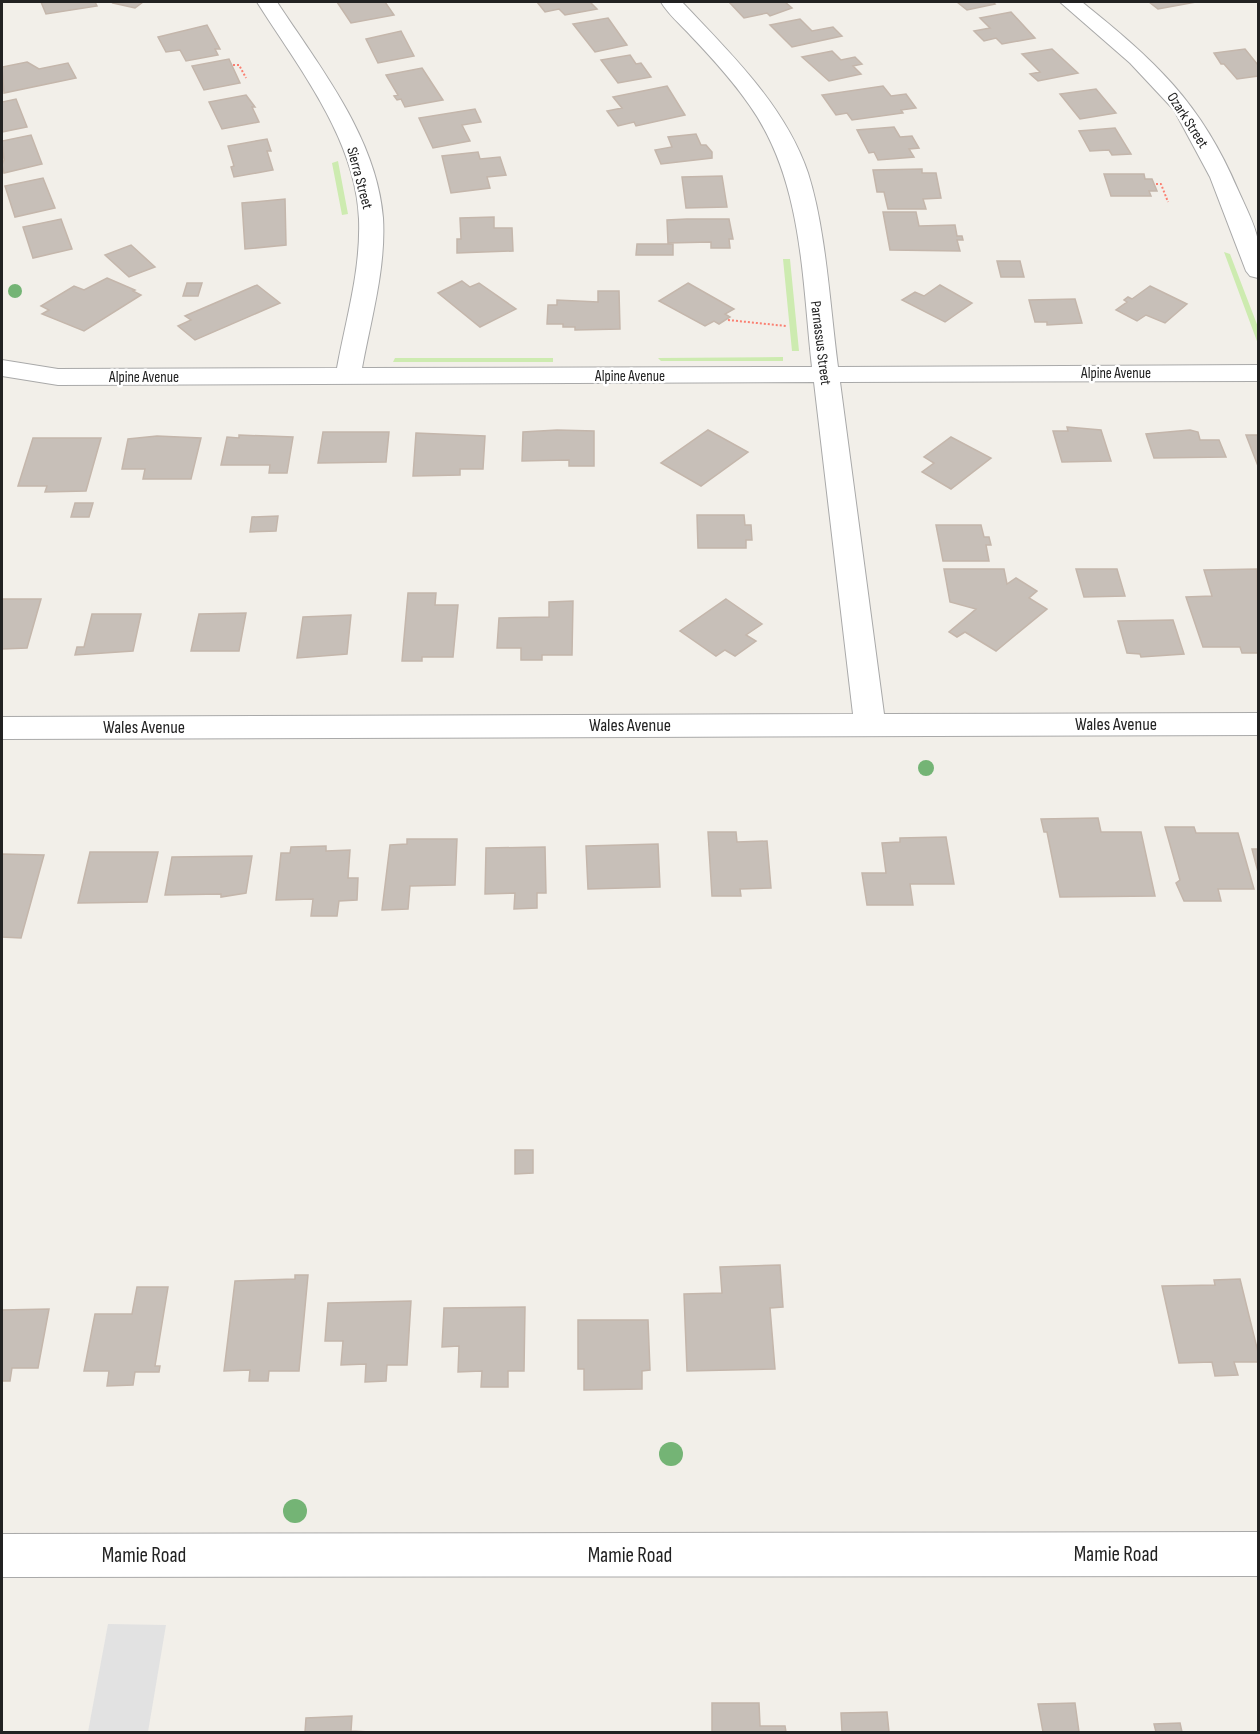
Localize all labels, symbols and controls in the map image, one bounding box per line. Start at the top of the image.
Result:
street label: Ozark Street [1163,89,1213,152]
street label: Sierra Street [342,145,377,212]
street label: Parnassus Street [806,300,835,387]
street label: Alpine Avenue [1080,364,1151,383]
street label: Alpine Avenue [594,367,665,386]
street label: Alpine Avenue [108,368,179,387]
street label: Wales Avenue [1075,714,1157,735]
street label: Wales Avenue [589,715,671,736]
street label: Wales Avenue [103,717,185,738]
street label: Mamie Road [1074,1542,1158,1567]
street label: Mamie Road [102,1543,186,1568]
street label: Mamie Road [588,1543,672,1568]

